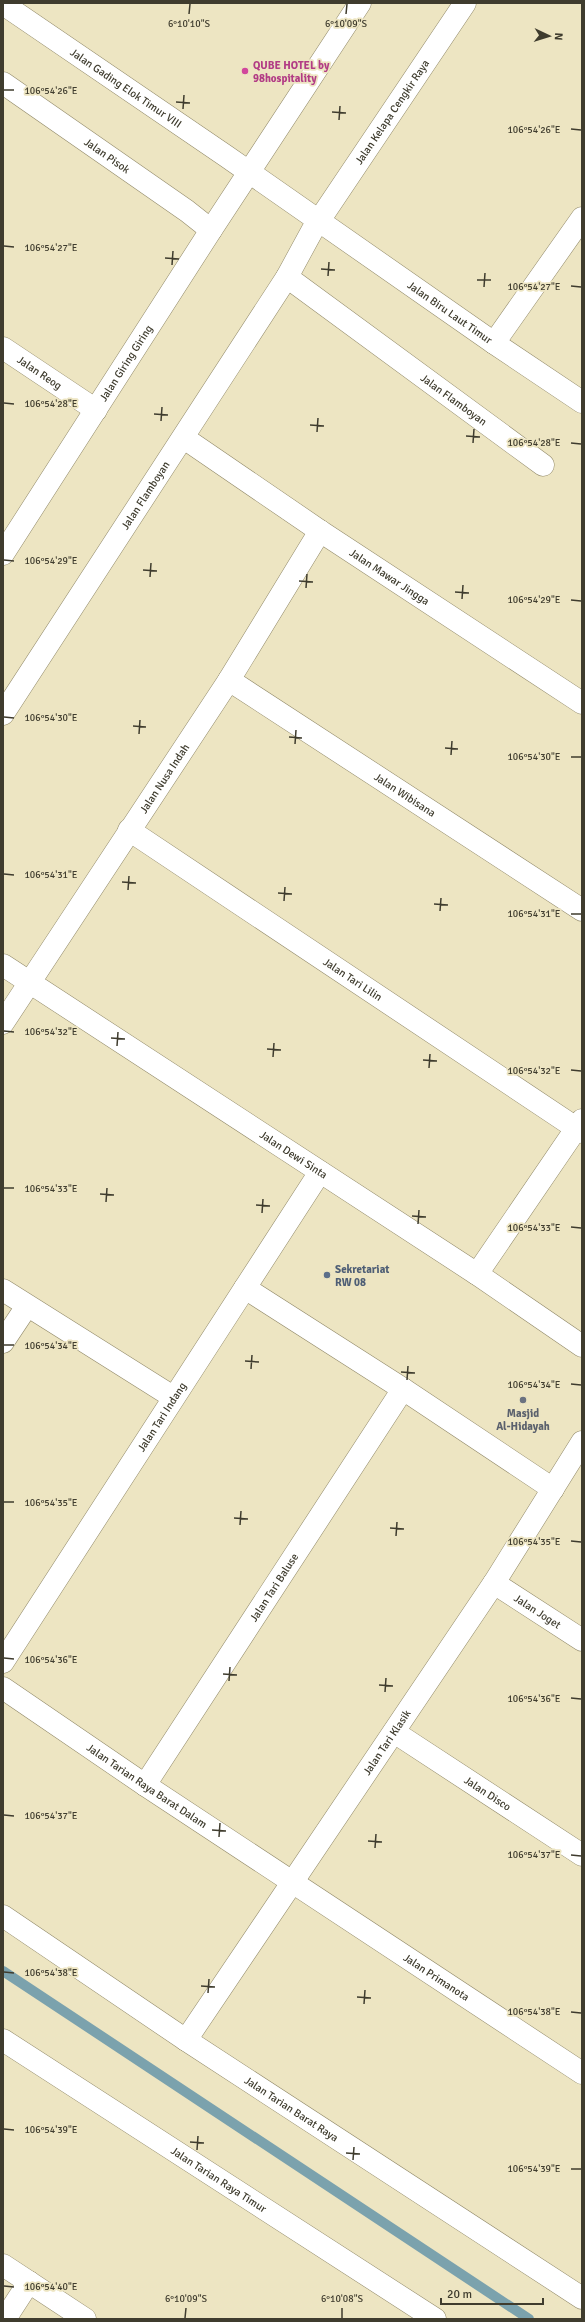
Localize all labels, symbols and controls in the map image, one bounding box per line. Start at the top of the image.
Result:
north arrow [529,16,569,56]
text: 6°10'10"S [168,18,211,30]
text: 6°10'09"S [325,18,368,30]
text: N [552,32,565,41]
street label: Jalan Gading Elok Timur VIII [68,45,184,130]
street label: Jalan Kelapa Cengkir Raya [352,57,432,167]
place label: QUBE HOTEL by 98hospitality [253,59,330,85]
marker: QUBE HOTEL by 98hospitality [240,66,250,76]
text: 106°54'26"E [24,85,78,97]
text: 106°54'26"E [507,124,561,136]
street label: Jalan Pisok [82,135,133,176]
text: 106°54'27"E [24,242,78,254]
street label: Jalan Biru Laut Timur [405,278,495,346]
text: 106°54'27"E [507,281,561,293]
street label: Jalan Giring Giring [96,322,155,404]
street label: Jalan Reog [15,353,65,392]
street label: Jalan Flamboyan [418,371,489,428]
text: 106°54'28"E [24,398,78,410]
text: 106°54'28"E [507,437,561,449]
street label: Jalan Flamboyan [118,459,172,532]
street label: Jalan Mawar Jingga [347,546,432,608]
text: 106°54'29"E [24,555,78,567]
text: 106°54'29"E [507,594,561,606]
text: 106°54'30"E [24,712,78,724]
street label: Jalan Nusa Indah [137,741,192,816]
text: 106°54'30"E [507,751,561,763]
street label: Jalan Wibisana [372,770,438,820]
text: 106°54'31"E [24,869,78,881]
text: 106°54'31"E [507,908,561,920]
street label: Jalan Tari Lilin [321,955,385,1003]
text: 106°54'32"E [24,1026,78,1038]
text: 106°54'32"E [507,1065,561,1077]
street label: Jalan Dewi Sinta [257,1128,330,1181]
text: 106°54'33"E [24,1183,78,1195]
text: 106°54'33"E [507,1222,561,1234]
place label: Sekretariat RW 08 [335,1263,389,1289]
marker: Sekretariat RW 08 [322,1270,332,1280]
text: 106°54'34"E [24,1340,78,1352]
text: 106°54'34"E [507,1379,561,1391]
street label: Jalan Tari Indang [134,1380,189,1454]
marker: Masjid Al-Hidayah [518,1395,528,1405]
place label: Masjid Al-Hidayah [496,1407,550,1433]
text: 106°54'35"E [24,1497,78,1509]
text: 106°54'35"E [507,1536,561,1548]
street label: Jalan Tari Baluse [247,1551,301,1624]
street label: Jalan Joget [512,1591,564,1631]
text: 106°54'36"E [24,1654,78,1666]
text: 106°54'36"E [507,1693,561,1705]
street label: Jalan Tari Klasik [360,1707,414,1777]
street label: Jalan Tarian Raya Barat Dalam [84,1741,210,1831]
street label: Jalan Disco [462,1773,514,1813]
text: 106°54'37"E [24,1810,78,1822]
text: 106°54'37"E [507,1849,561,1861]
street label: Jalan Primanota [401,1951,472,2004]
text: 106°54'38"E [24,1967,78,1979]
text: 106°54'38"E [507,2006,561,2018]
street label: Jalan Tarian Barat Raya [242,2073,341,2144]
text: 106°54'39"E [24,2124,78,2136]
street label: Jalan Tarian Raya Timur [169,2144,269,2215]
text: 106°54'39"E [507,2163,561,2175]
scale bar [441,2280,543,2306]
text: 106°54'40"E [24,2281,78,2293]
text: 20 m [447,2287,472,2302]
text: 6°10'09"S [165,2293,208,2305]
text: 6°10'08"S [321,2293,364,2305]

